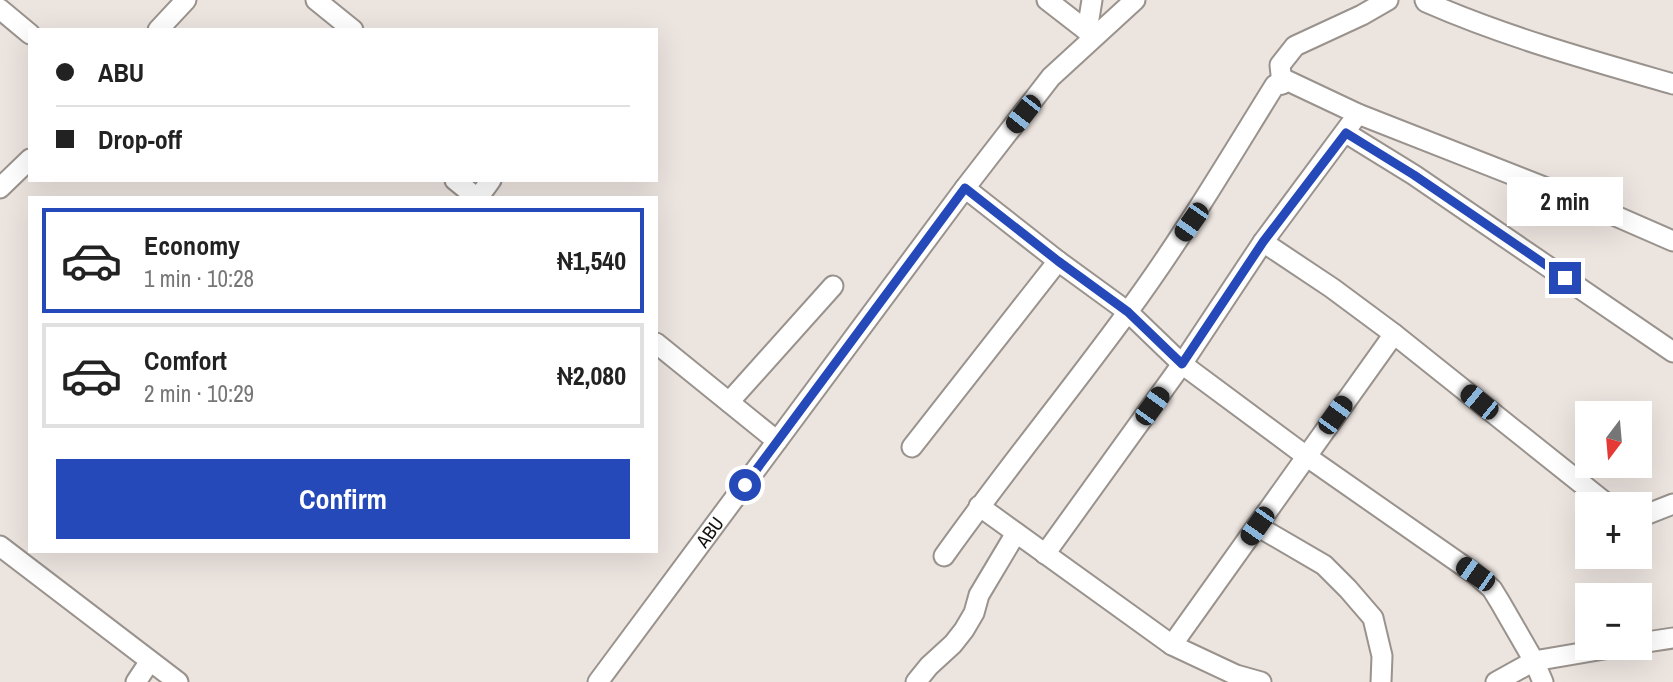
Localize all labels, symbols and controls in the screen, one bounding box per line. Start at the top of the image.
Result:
text: ABU [98,55,144,90]
car [1002,91,1045,137]
text: Drop-off [98,122,182,157]
callout: 2 min [1507,176,1623,226]
text: 2 min [1540,186,1590,217]
car [1171,199,1212,245]
text: Economy [144,228,240,263]
icon: car [60,229,123,292]
text: ₦1,540 [557,243,626,278]
route end [1549,262,1581,294]
text: 1 min · 10:28 [144,263,254,294]
text: Comfort [144,343,227,378]
icon: car [60,344,123,407]
text: ₦2,080 [557,358,626,393]
text: 2 min · 10:29 [144,378,254,409]
car [1457,381,1502,423]
car [1132,383,1173,429]
car [1315,392,1356,438]
north arrow [1575,401,1652,478]
map controls [1575,401,1652,660]
button: Confirm [56,459,630,539]
route start [729,469,761,501]
button: + [1575,492,1652,569]
car [1237,503,1278,549]
street label: ABU [689,511,730,553]
car [1452,553,1499,595]
button: − [1575,583,1652,660]

